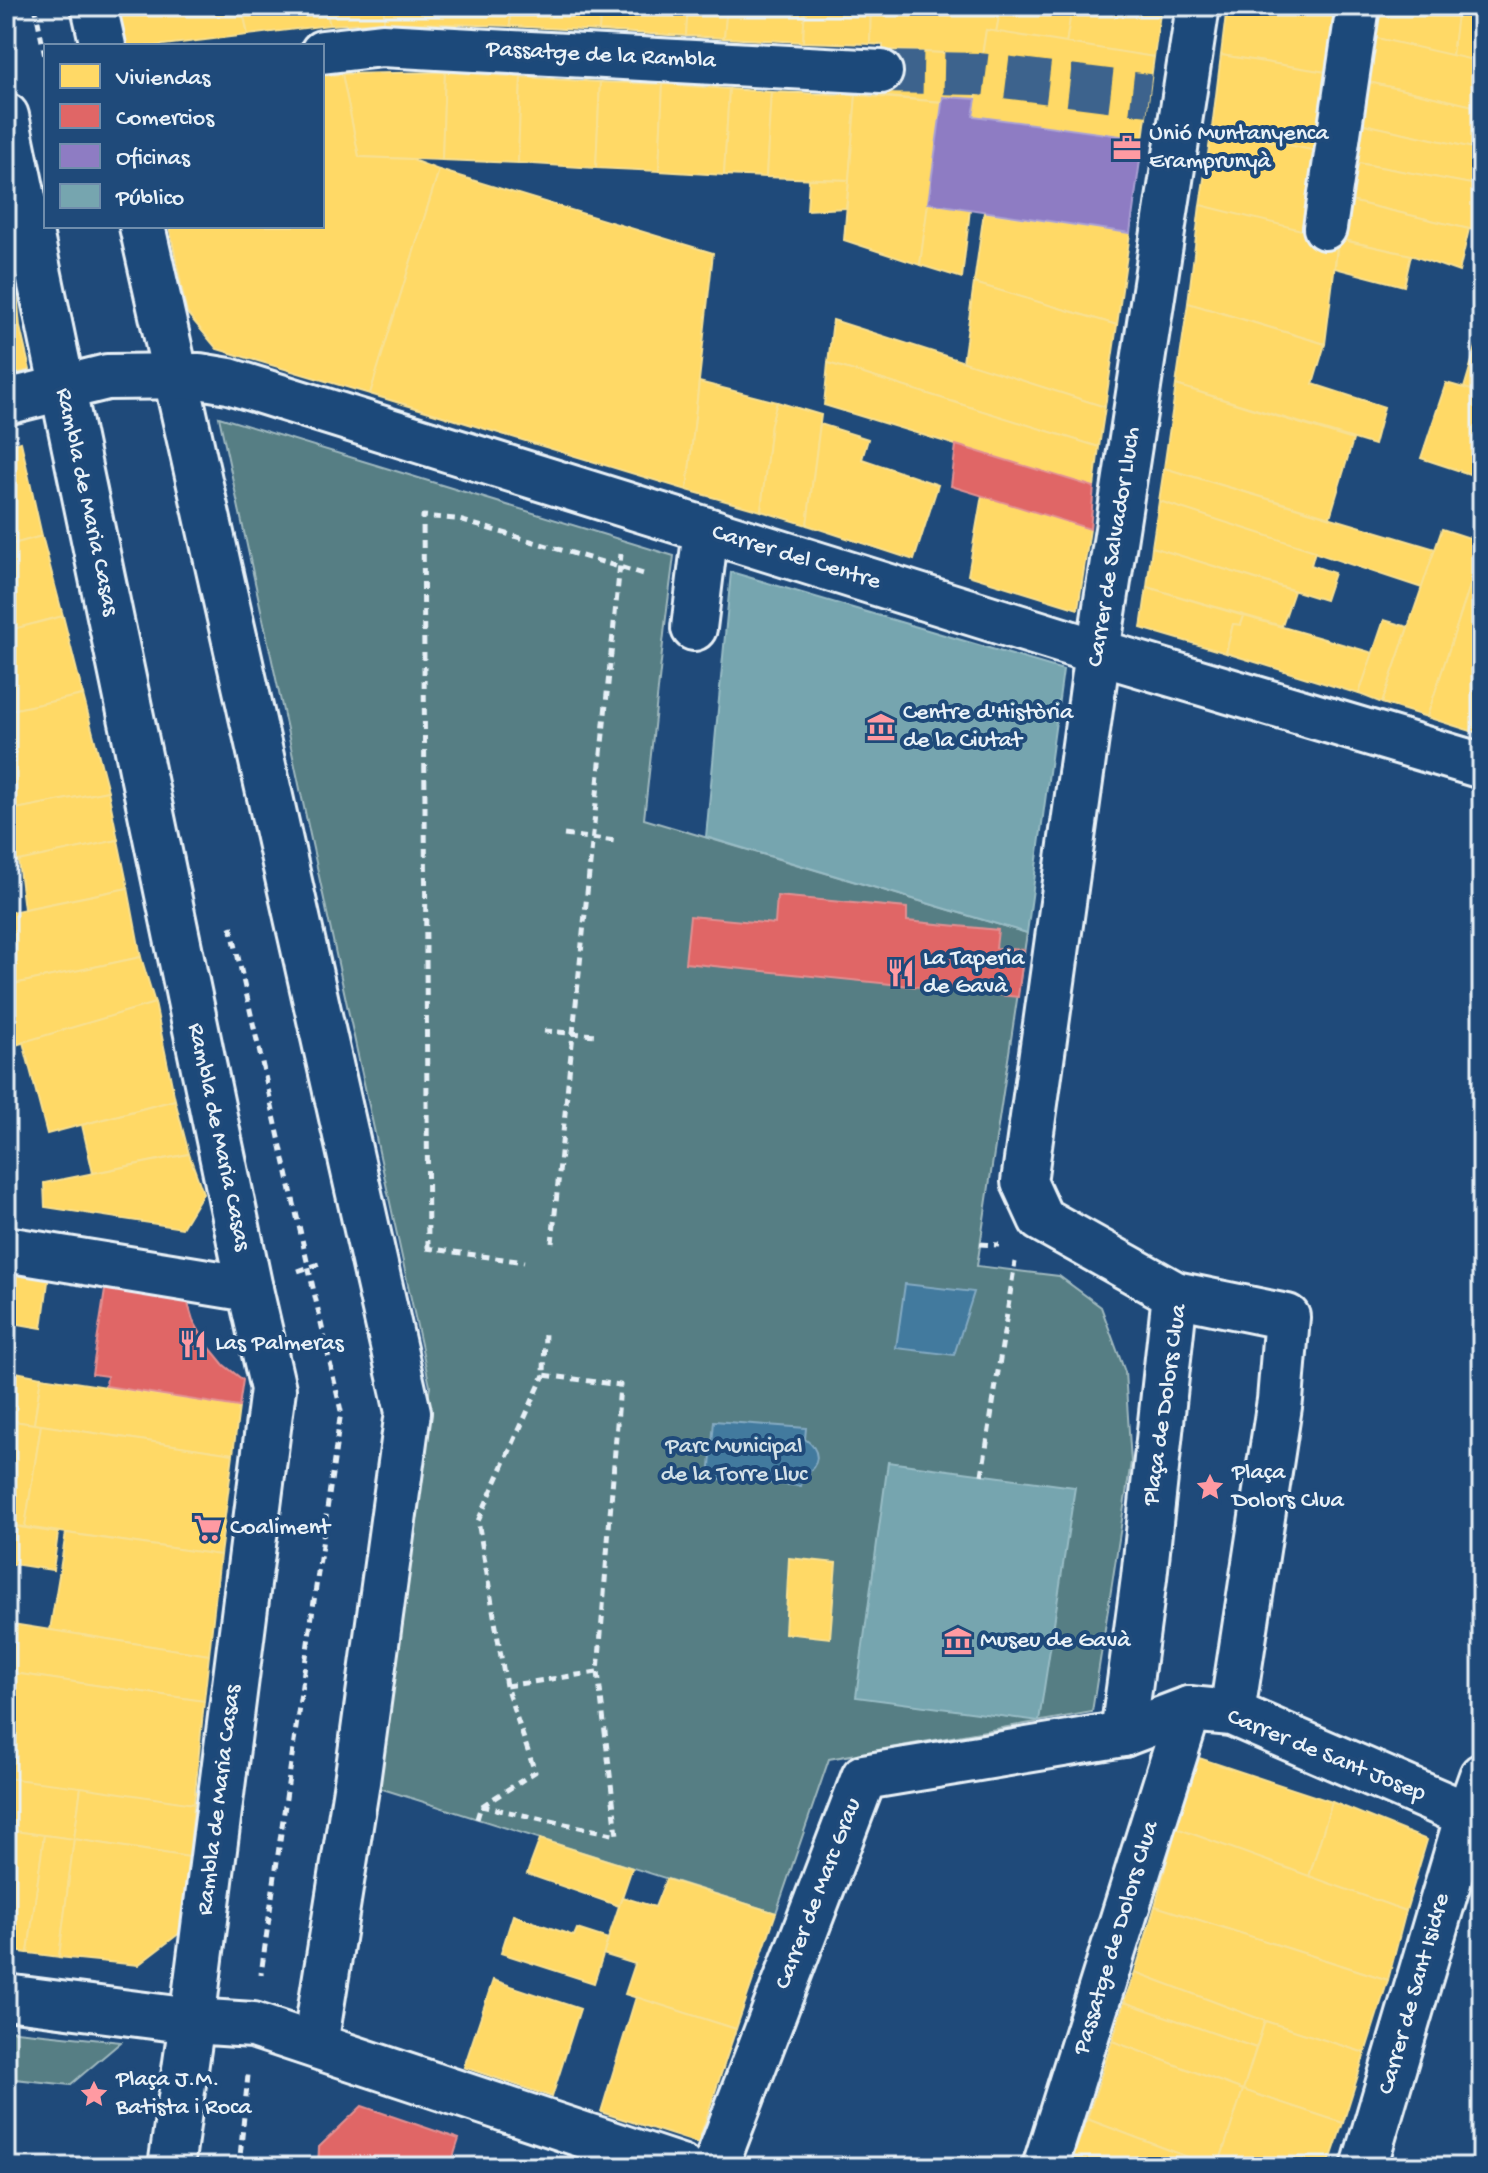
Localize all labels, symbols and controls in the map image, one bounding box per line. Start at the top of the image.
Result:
street label: Passatge de la Rambla [485,35,717,77]
legend [44,44,324,228]
text: Viviendas [115,65,212,94]
text: Comercios [116,105,215,134]
place label: Unió Muntanyenca Eramprunyà [1149,120,1329,177]
office icon: Unió Muntanyenca Eramprunyà [1112,133,1142,163]
text: Oficinas [116,145,191,174]
text: Público [115,185,184,214]
street label: Rambla de Maria Casas [48,385,125,620]
street label: Carrer de Salvador Lluch [1082,425,1148,669]
street label: Carrer del Centre [708,519,884,598]
place label: Centre d'Història de la Ciutat [903,699,1074,756]
museum icon: Centre d'Història de la Ciutat [866,712,896,742]
place label: La Taperia de Gavà [923,945,1025,1002]
restaurant icon: La Taperia de Gavà [886,958,916,988]
street label: Rambla de Maria Casas [180,1020,257,1255]
street label: Plaça de Dolors Clua [1137,1302,1195,1508]
restaurant icon: Las Palmeras [178,1329,208,1359]
place label: Las Palmeras [215,1330,345,1359]
park label: Parc Municipal de la Torre Lluc [661,1433,808,1490]
place label: Plaça Dolors Clua [1230,1459,1344,1516]
place icon: Plaça Dolors Clua [1195,1472,1225,1502]
supermarket icon: Coaliment [193,1513,223,1543]
place label: Coaliment [230,1514,332,1543]
museum icon: Museu de Gavà [943,1626,973,1656]
place label: Museu de Gavà [980,1627,1131,1656]
street label: Rambla de Maria Casas [191,1682,249,1917]
street label: Carrer de Sant Josep [1222,1703,1430,1809]
street label: Carrer de Marc Grau [769,1794,869,1994]
street label: Passatge de Dolors Clua [1067,1817,1167,2059]
street label: Carrer de Sant Isidre [1372,1889,1458,2098]
place label: Plaça J.M. Batista i Roca [115,2066,252,2123]
place icon: Plaça J.M. Batista i Roca [79,2079,109,2109]

